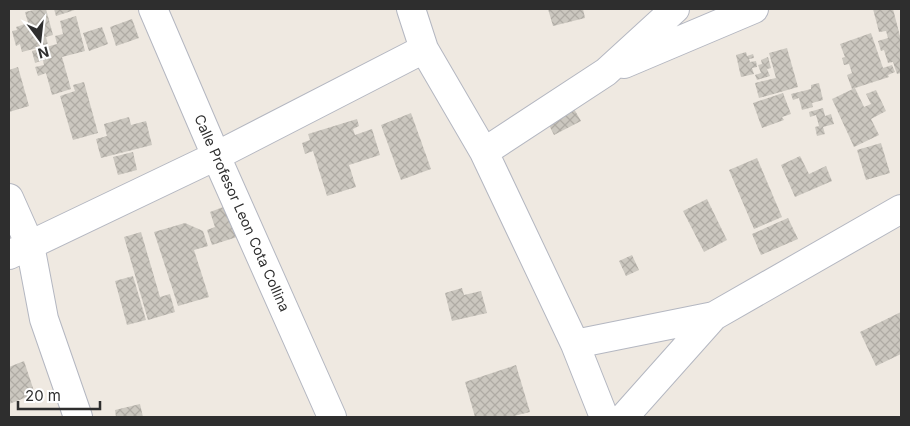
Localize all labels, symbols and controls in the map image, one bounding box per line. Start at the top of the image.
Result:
north arrow [15,15,65,65]
text: N [36,43,51,63]
street label: Calle Profesor Leon Cota Collina [191,112,294,314]
scale bar [18,378,100,410]
text: 20 m [25,386,61,405]

